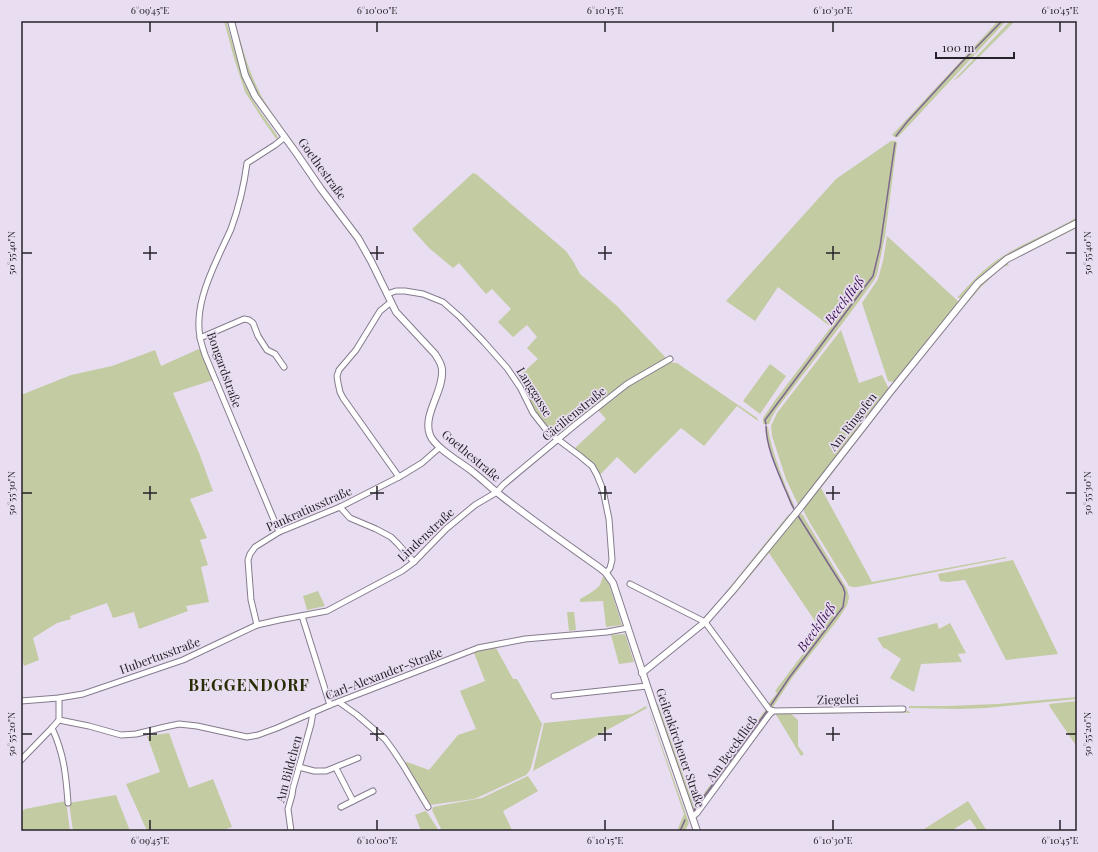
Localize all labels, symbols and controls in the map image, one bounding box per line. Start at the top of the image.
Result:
text: 6°09'45"E [131,3,169,17]
text: 6°10'00"E [357,3,397,17]
text: 6°10'15"E [587,3,623,17]
text: 6°10'30"E [813,3,853,17]
text: 6°10'45"E [1041,3,1079,17]
scale bar [936,34,1014,60]
text: 100 m [942,39,975,55]
street label: Goethestraße [295,134,351,202]
text: 50°55'40"N [4,231,18,275]
text: 50°55'40"N [1080,231,1094,275]
water label: Beeckfließ [819,272,867,328]
street label: Bongardstraße [204,330,246,410]
street label: Langgasse [513,364,556,419]
street label: Cäcilienstraße [538,383,609,444]
street label: Am Ringofen [824,389,880,454]
street label: Goethestraße [439,426,505,485]
text: 50°55'30"N [4,471,18,515]
text: 50°55'30"N [1080,471,1094,515]
street label: Pankratiusstraße [263,482,354,534]
street label: Lindenstraße [394,504,457,565]
water label: Beeckfließ [792,599,839,655]
street label: Hubertusstraße [117,633,202,677]
street label: Carl-Alexander-Straße [323,643,444,703]
district label: BEGGENDORF [188,674,310,695]
street label: Geilenkirchener Straße [653,686,709,809]
street label: Ziegelei [817,691,860,707]
text: 50°55'20"N [4,712,18,756]
street label: Am Beeckfließ [701,712,760,785]
text: 50°55'20"N [1080,712,1094,756]
street label: Am Bildchen [271,734,305,805]
text: 6°09'45"E [131,833,169,847]
text: 6°10'00"E [357,833,397,847]
text: 6°10'15"E [587,833,623,847]
text: 6°10'30"E [813,833,853,847]
text: 6°10'45"E [1041,833,1079,847]

